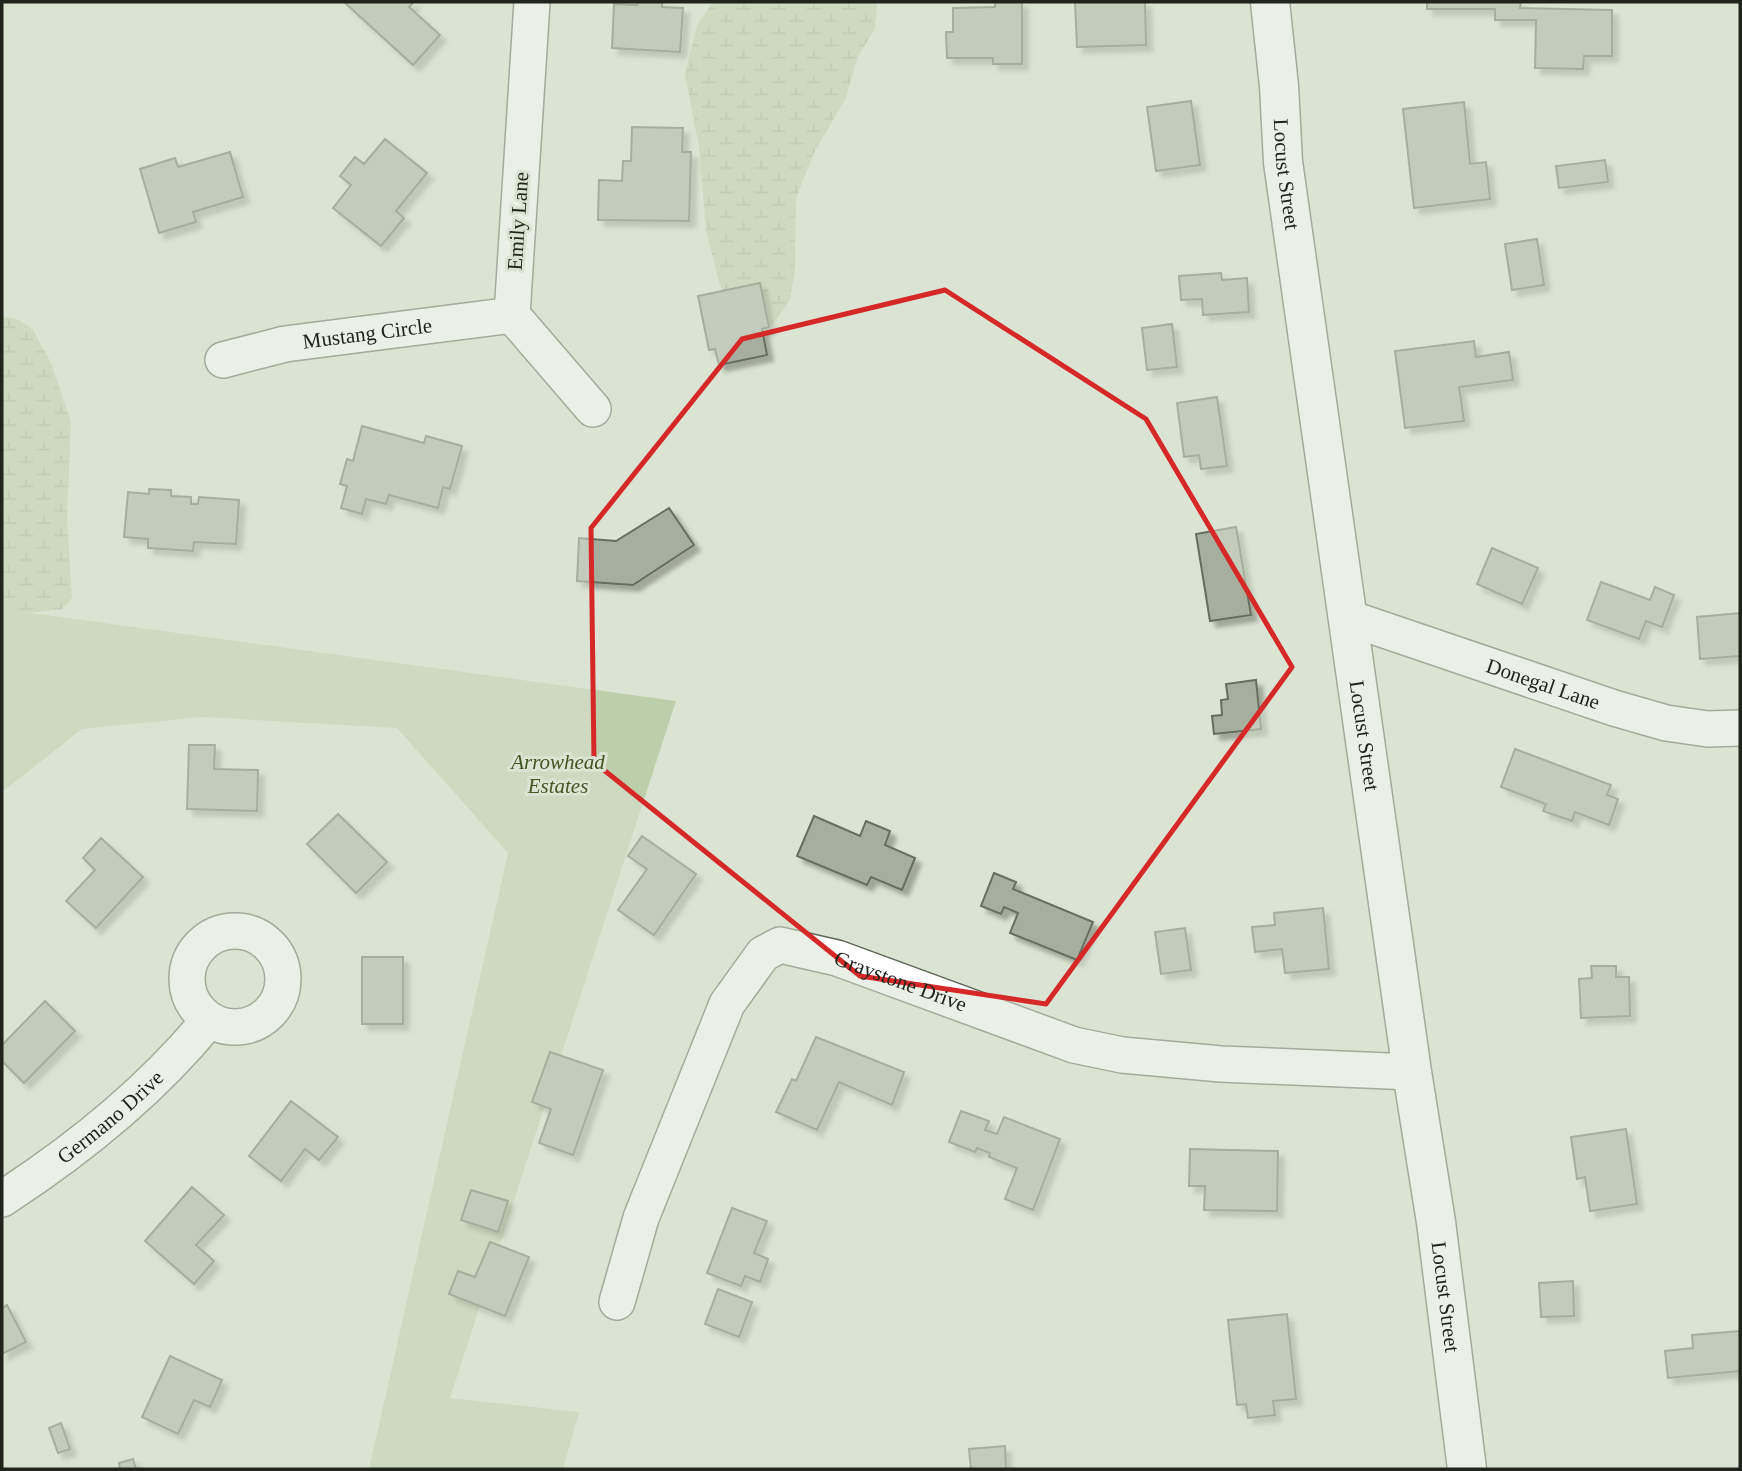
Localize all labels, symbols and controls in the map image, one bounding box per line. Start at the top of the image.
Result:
street label: Locust Street [1269,118,1304,231]
street label: Emily Lane [503,171,533,271]
street label: Mustang Circle [301,313,433,354]
street label: Donegal Lane [1483,654,1603,714]
street label: Locust Street [1345,679,1384,793]
park label: Arrowhead Estates [509,750,605,798]
street label: Graystone Drive [831,946,970,1017]
street label: Germano Drive [53,1066,168,1169]
street label: Locust Street [1427,1240,1464,1354]

